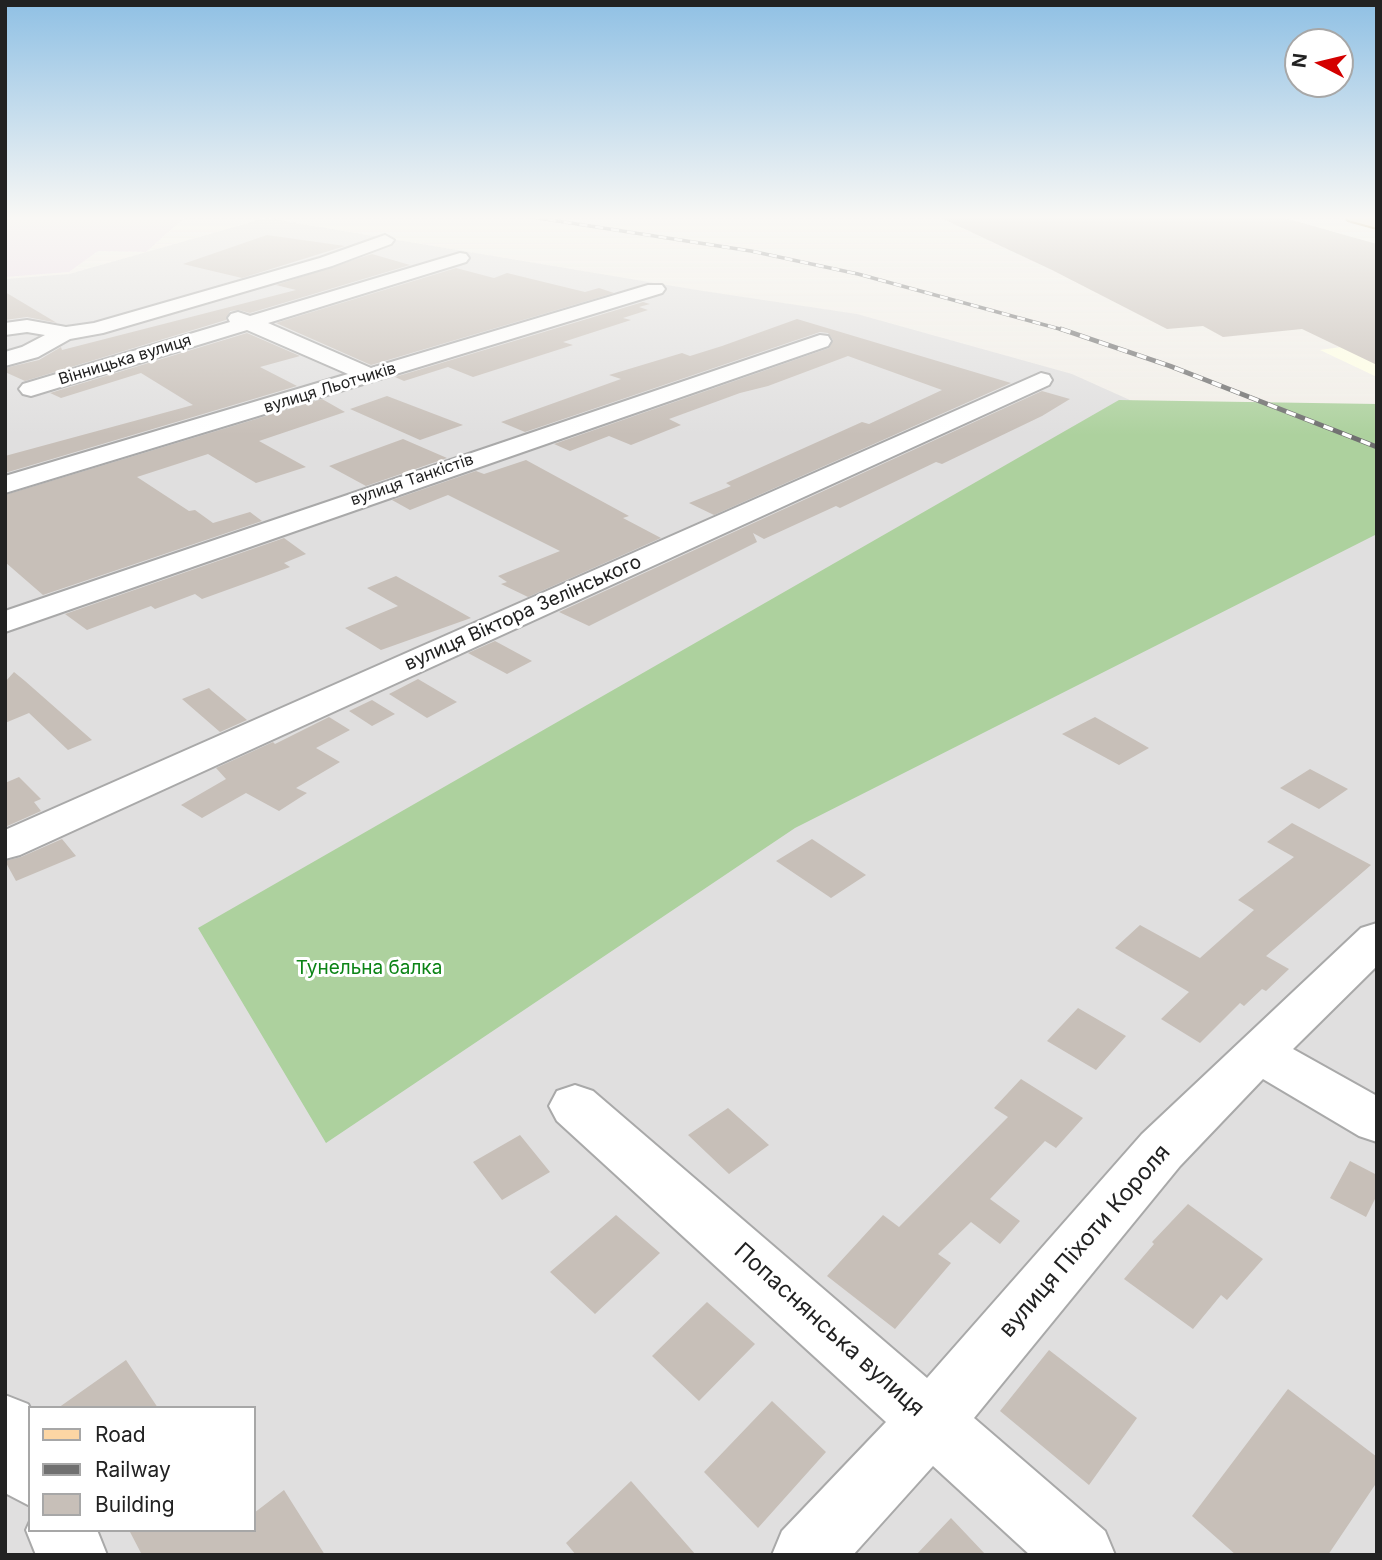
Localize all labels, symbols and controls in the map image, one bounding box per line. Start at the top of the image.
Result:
north arrow [1284,28,1354,98]
text: N [1287,52,1312,69]
street label: Вінницька вулиця [56,331,194,389]
street label: вулиця Льотчиків [262,359,398,417]
street label: вулиця Танкістів [348,450,476,510]
street label: вулиця Віктора Зелінського [401,550,645,676]
park label: Тунельна балка [296,957,442,979]
street label: вулиця Піхоти Короля [994,1139,1176,1343]
street label: Попаснянська вулиця [728,1237,930,1423]
legend [28,1406,256,1532]
text: Road [95,1422,146,1447]
text: Railway [95,1457,171,1482]
text: Building [95,1492,175,1517]

